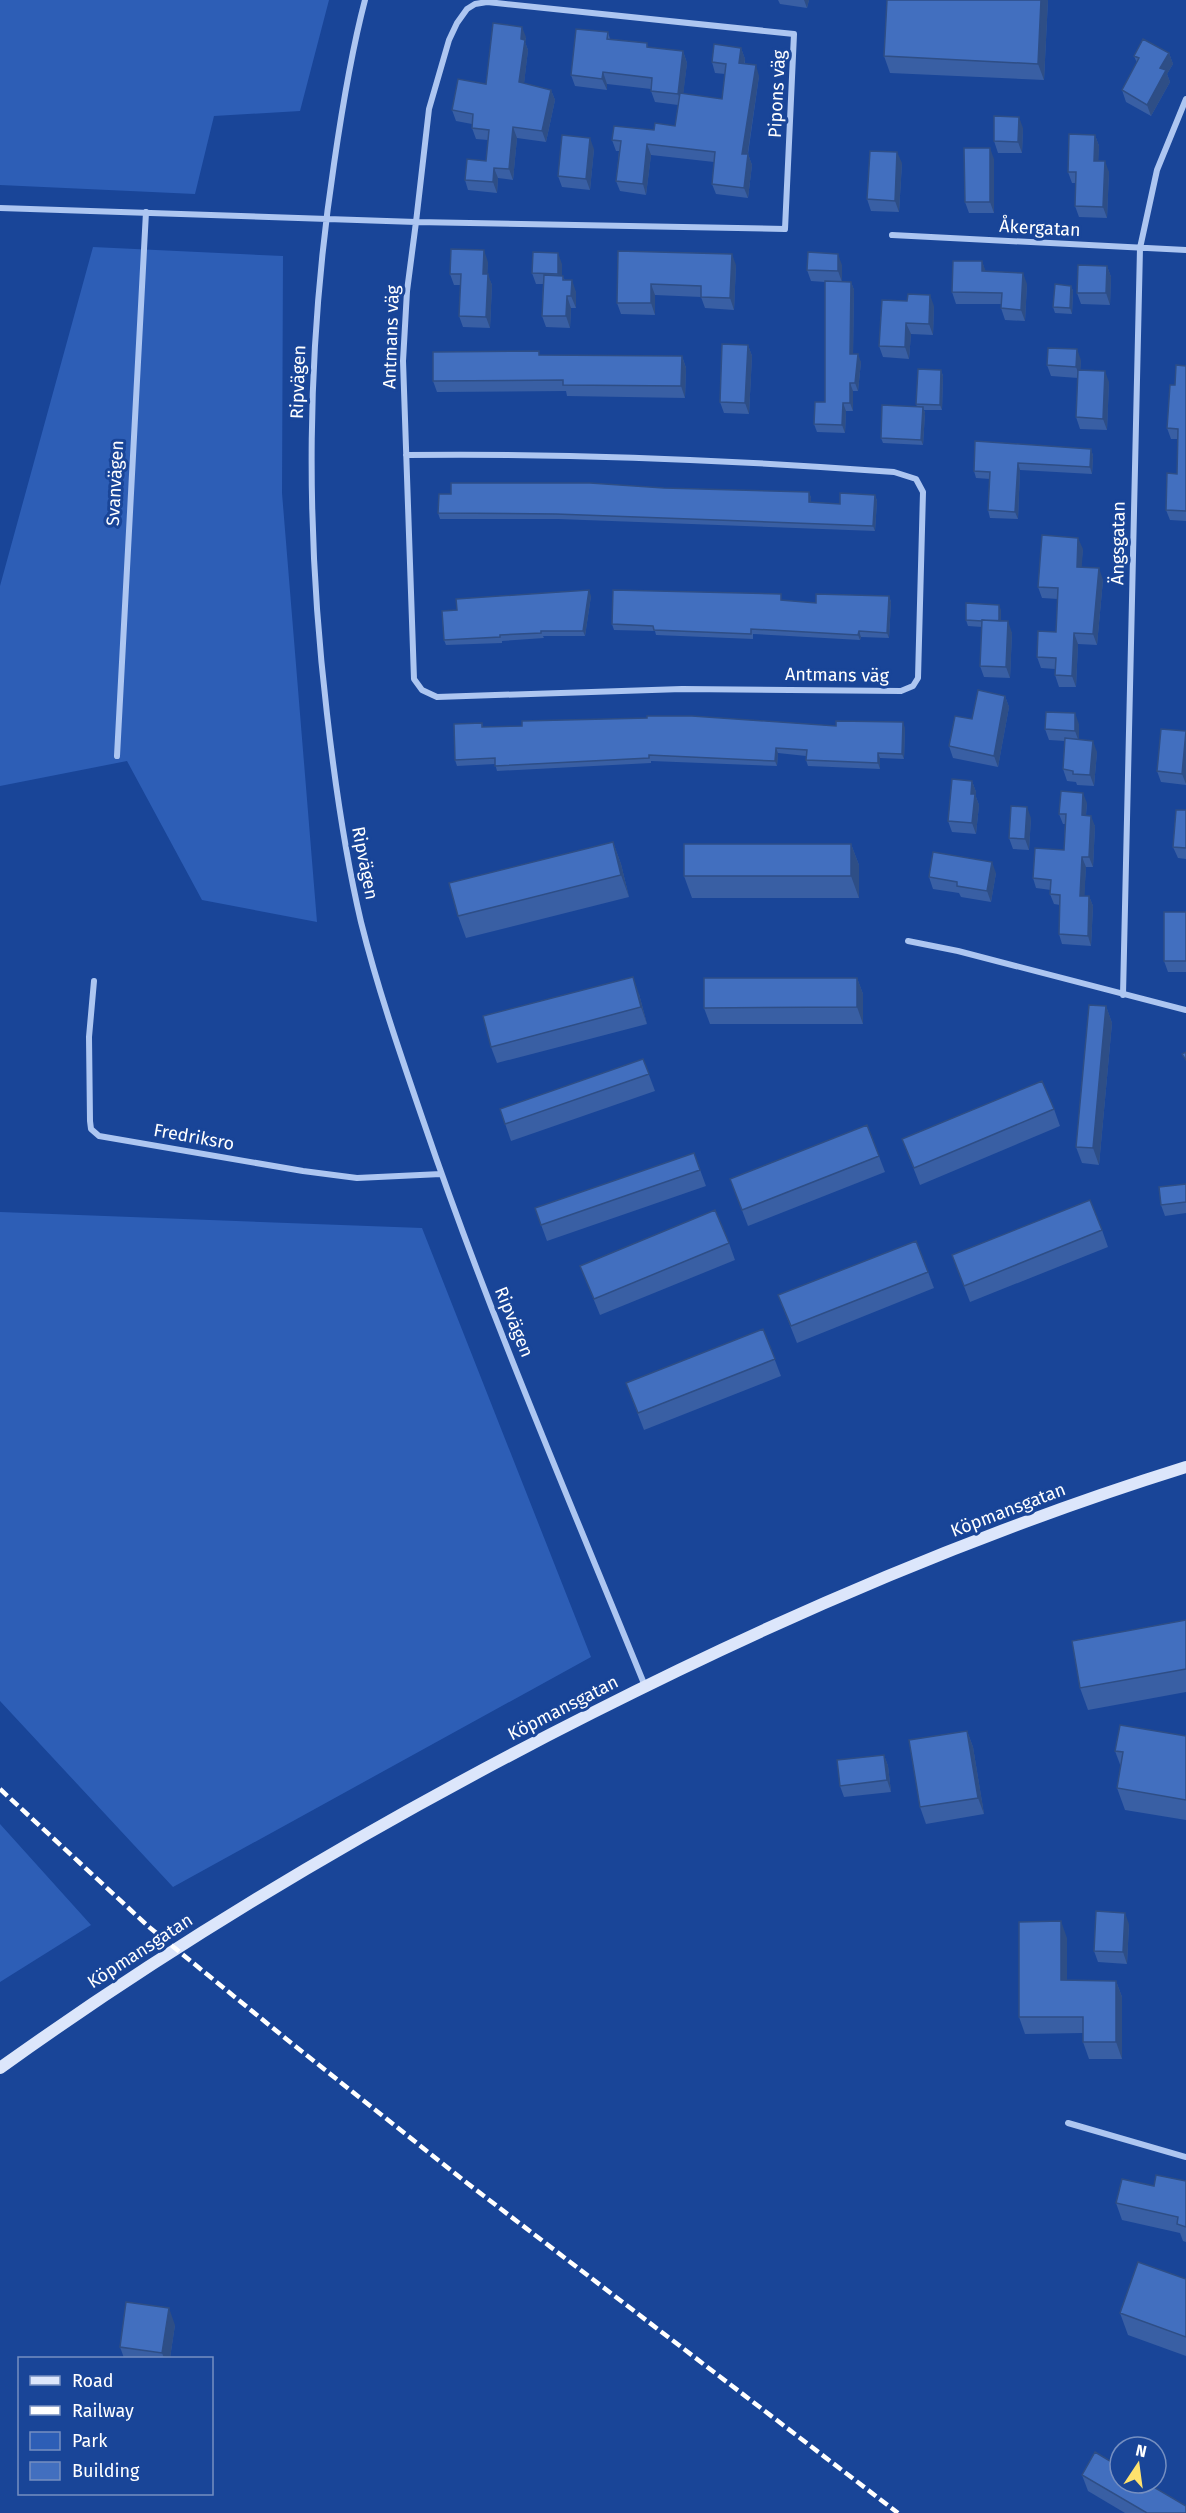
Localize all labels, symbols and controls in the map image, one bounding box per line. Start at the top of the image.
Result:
street label: Pipons väg [764,49,790,139]
street label: Åkergatan [999,214,1081,241]
street label: Antmans väg [378,284,404,389]
street label: Ripvägen [286,345,310,419]
street label: Svanvägen [102,439,128,527]
street label: Ängsgatan [1106,501,1130,585]
street label: Antmans väg [785,663,890,687]
street label: Ripvägen [347,824,383,902]
street label: Fredriksro [152,1119,236,1155]
street label: Ripvägen [490,1283,538,1361]
street label: Köpmansgatan [947,1478,1069,1542]
street label: Köpmansgatan [504,1671,622,1745]
street label: Köpmansgatan [83,1909,197,1993]
legend [18,2357,213,2495]
text: Road [72,2370,114,2392]
text: Railway [72,2400,134,2422]
text: Park [72,2430,108,2452]
north arrow [1108,2435,1168,2495]
text: N [1134,2440,1149,2461]
text: Building [72,2460,140,2482]

